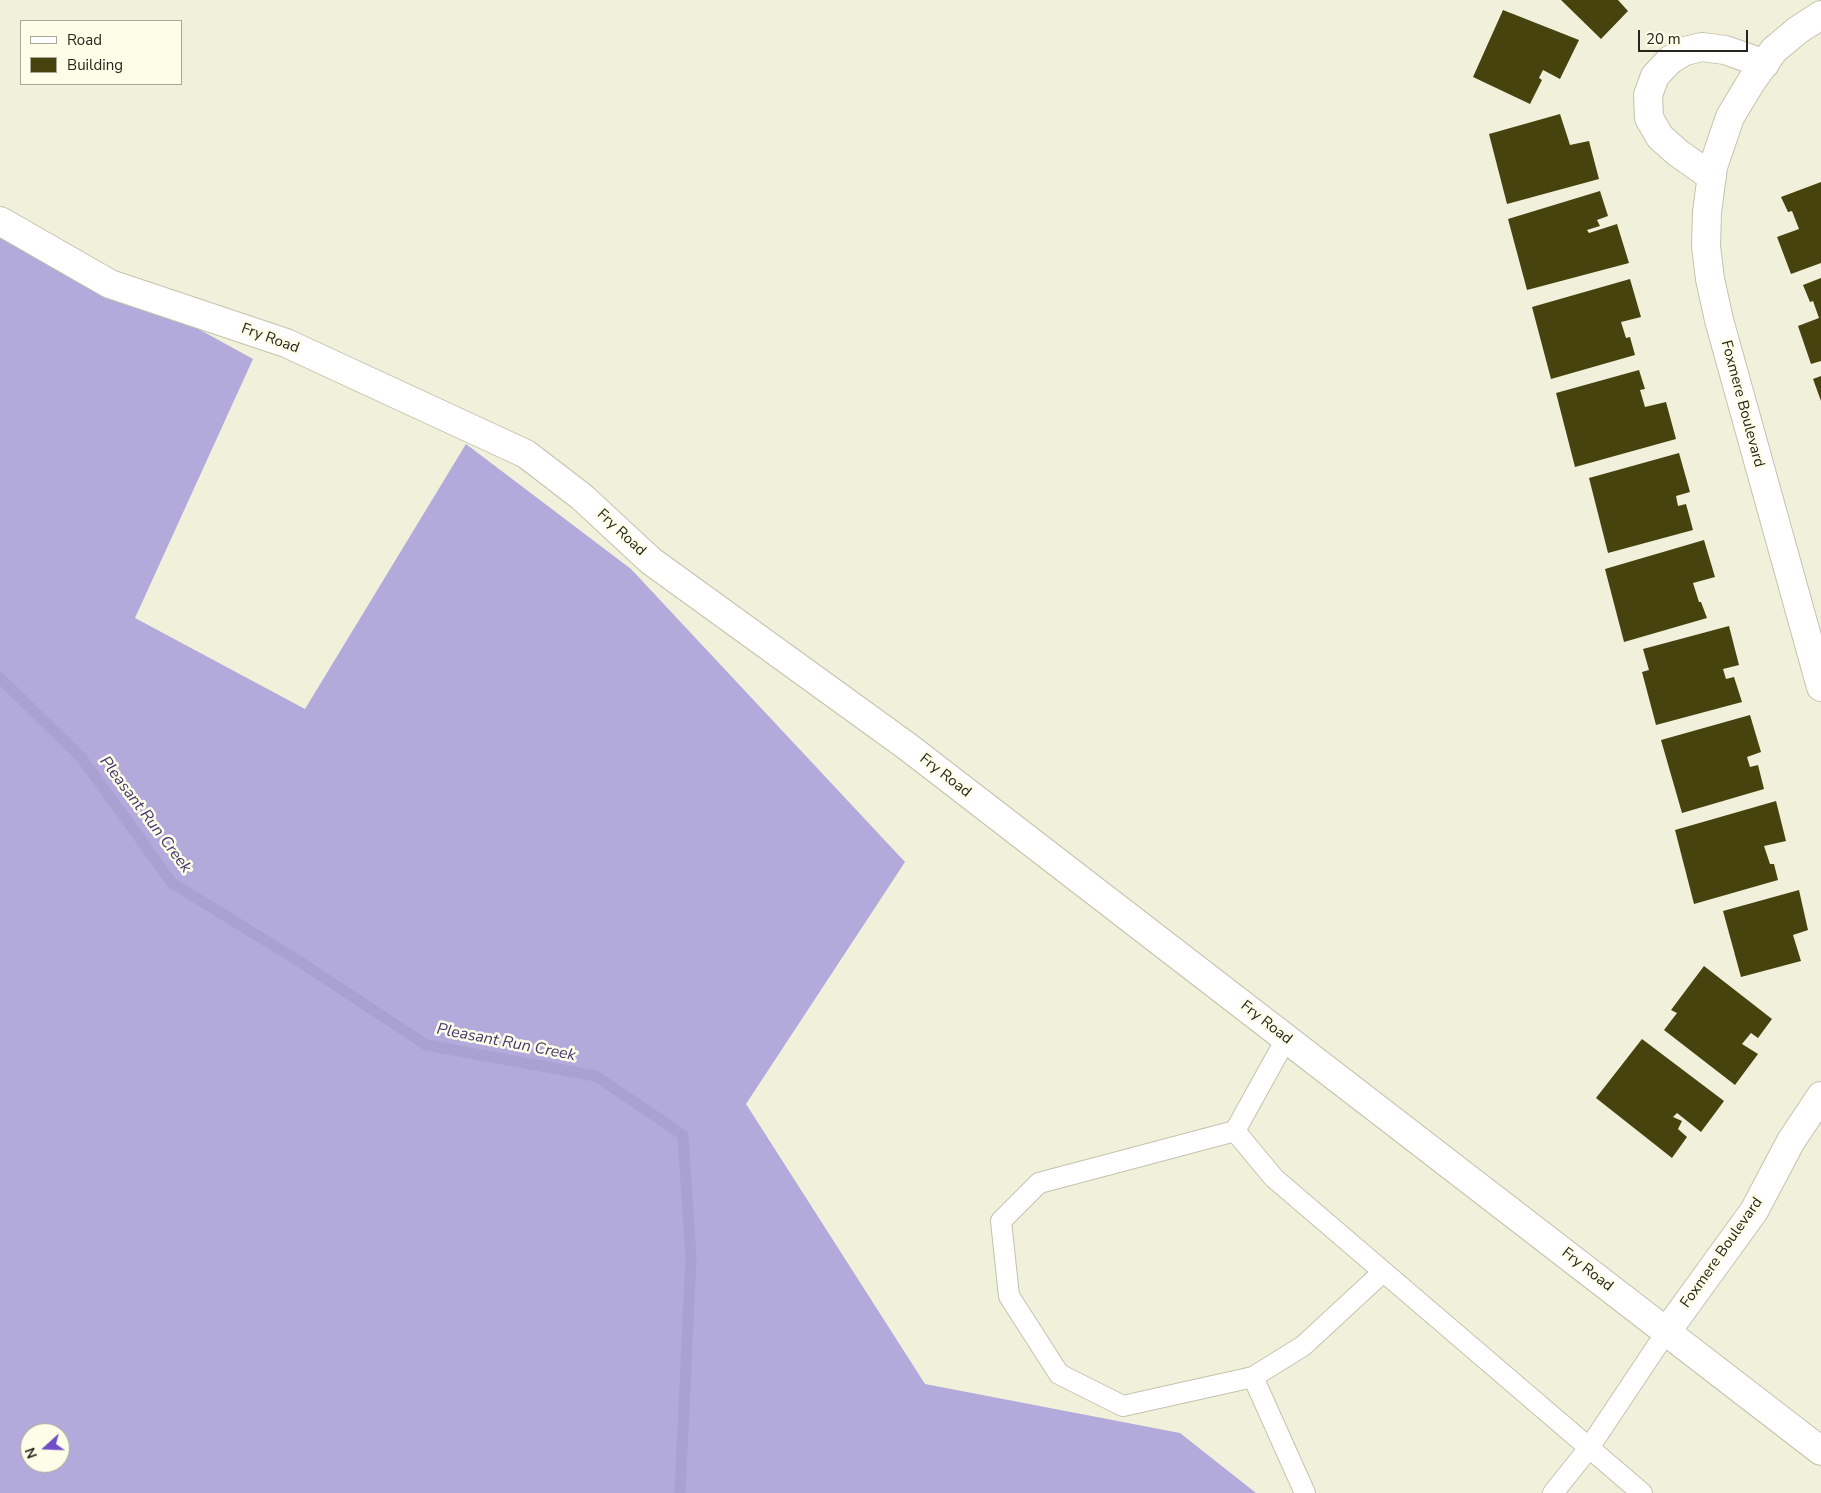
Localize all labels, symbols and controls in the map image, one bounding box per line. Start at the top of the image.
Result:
legend [20,20,182,85]
scale bar [1641,20,1751,52]
text: 20 m [1646,29,1681,49]
text: Road [67,30,102,50]
text: Building [67,55,123,75]
street label: Fry Road [239,320,301,358]
street label: Foxmere Boulevard [1716,339,1768,469]
street label: Fry Road [593,506,649,560]
street label: Fry Road [916,750,974,802]
water label: Pleasant Run Creek [95,753,195,877]
street label: Fry Road [1237,997,1295,1049]
water label: Pleasant Run Creek [435,1020,577,1066]
street label: Foxmere Boulevard [1677,1194,1767,1312]
street label: Fry Road [1558,1244,1616,1296]
north arrow [20,1423,70,1473]
text: N [21,1445,42,1461]

